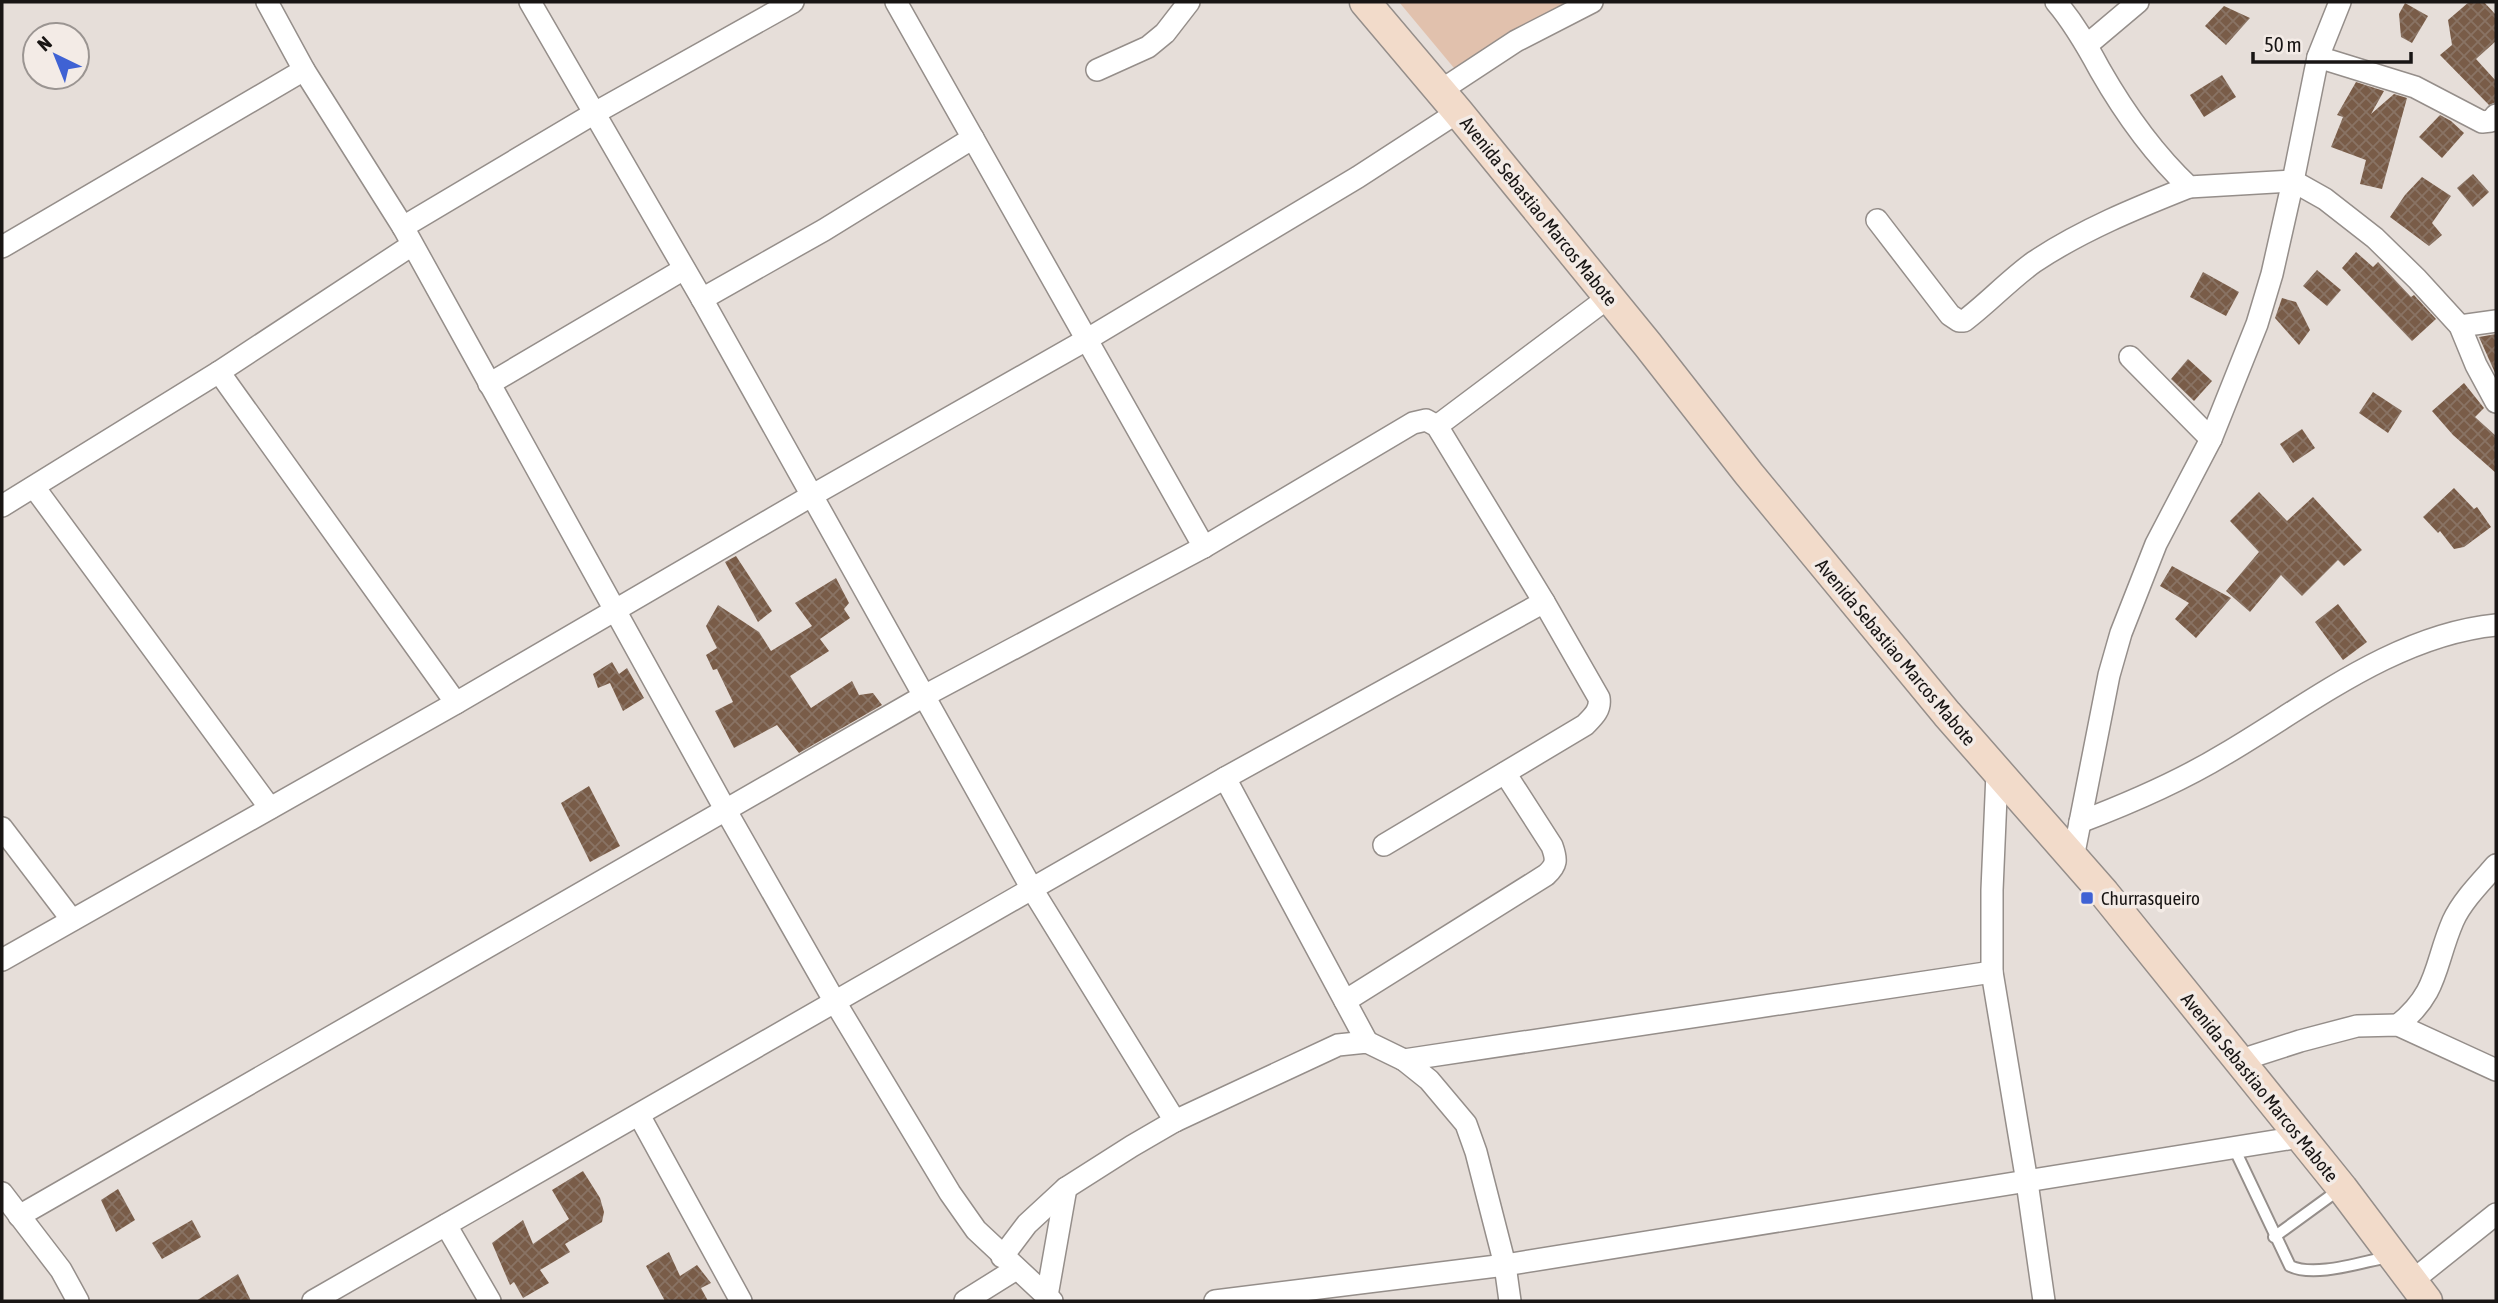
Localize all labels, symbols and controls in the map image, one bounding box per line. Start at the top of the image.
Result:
north arrow [21,21,91,91]
scale bar [2253,21,2410,65]
text: N [33,32,56,55]
text: 50 m [2264,32,2302,56]
street label: Avenida Sebastiao Marcos Mabote [1456,112,1622,310]
street label: Avenida Sebastiao Marcos Mabote [1811,554,1981,750]
place label: Churrasqueiro [2101,887,2200,909]
marker: Churrasqueiro [2079,890,2095,906]
street label: Avenida Sebastiao Marcos Mabote [2177,988,2343,1186]

